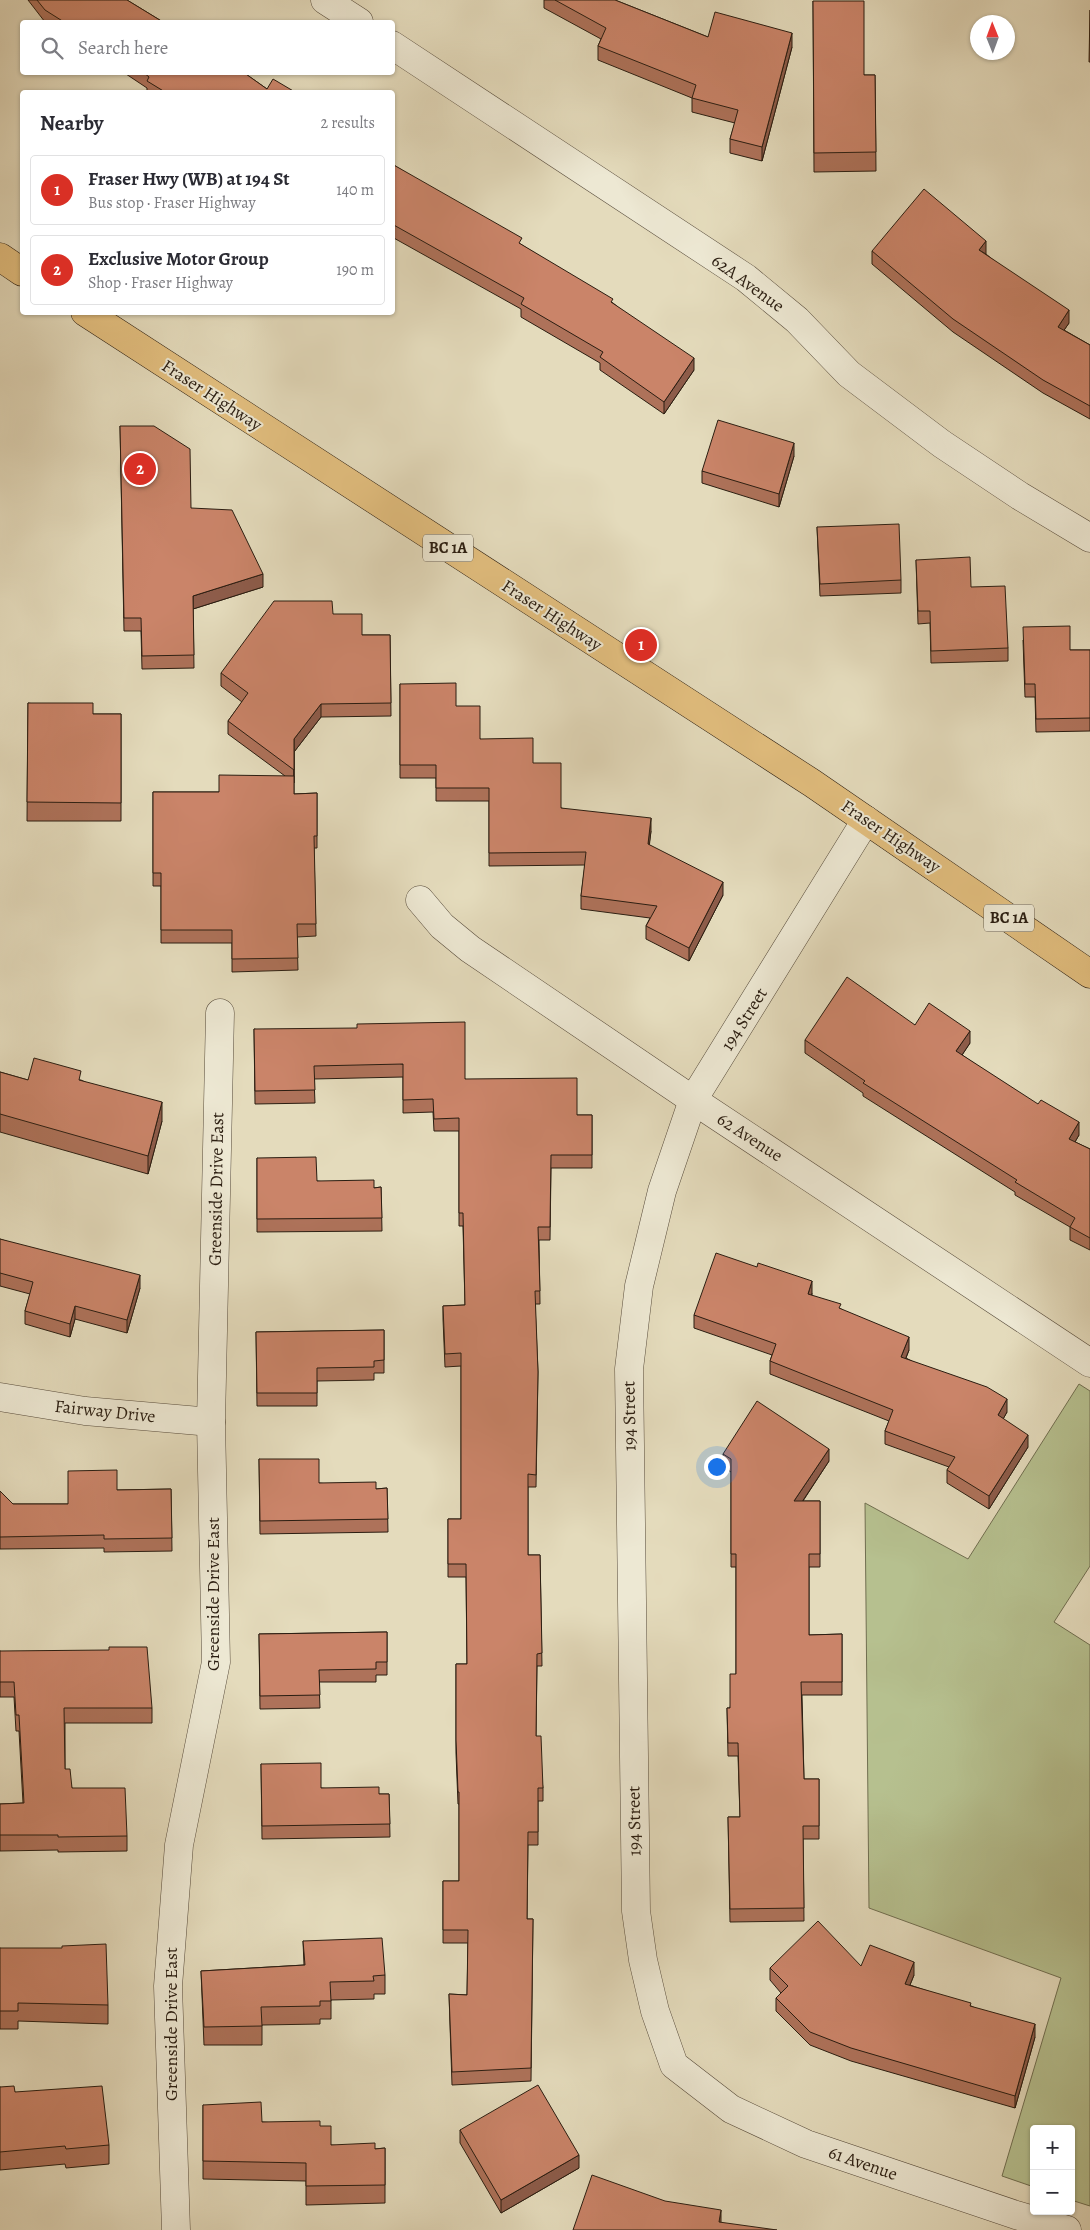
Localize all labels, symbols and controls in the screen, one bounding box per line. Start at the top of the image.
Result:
north arrow [970,15,1015,60]
search box [20,20,395,75]
icon: search [38,34,66,62]
text: Search here [78,35,168,61]
text: Nearby [40,109,103,137]
text: 2 results [320,112,375,134]
text: Fraser Hwy (WB) at 194 St [88,166,290,192]
text: 1 [54,179,60,201]
text: 140 m [336,179,374,201]
text: Bus stop · Fraser Highway [88,192,256,214]
text: Exclusive Motor Group [88,246,269,272]
street label: 62A Avenue [707,248,789,318]
text: 2 [53,259,61,281]
text: 190 m [336,259,374,281]
text: Shop · Fraser Highway [88,272,233,294]
street label: Fraser Highway [157,354,268,437]
pin: 2 [124,450,156,488]
road number: BC 1A [423,534,473,562]
street label: Fraser Highway [497,574,608,657]
pin: 1 [625,626,657,664]
street label: Fraser Highway [837,794,946,879]
road number: BC 1A [984,904,1034,931]
street label: 194 Street [715,983,773,1055]
street label: 62 Avenue [712,1107,788,1167]
street label: Greenside Drive East [203,1112,229,1266]
street label: 194 Street [616,1381,642,1451]
street label: Fairway Drive [53,1394,157,1428]
your location [704,1454,730,1480]
street label: Greenside Drive East [201,1517,225,1671]
street label: 194 Street [621,1786,647,1856]
street label: Greenside Drive East [159,1947,183,2101]
map controls [1030,2125,1075,2215]
button: + [1030,2125,1075,2170]
street label: 61 Avenue [825,2140,901,2186]
button: − [1030,2170,1075,2215]

